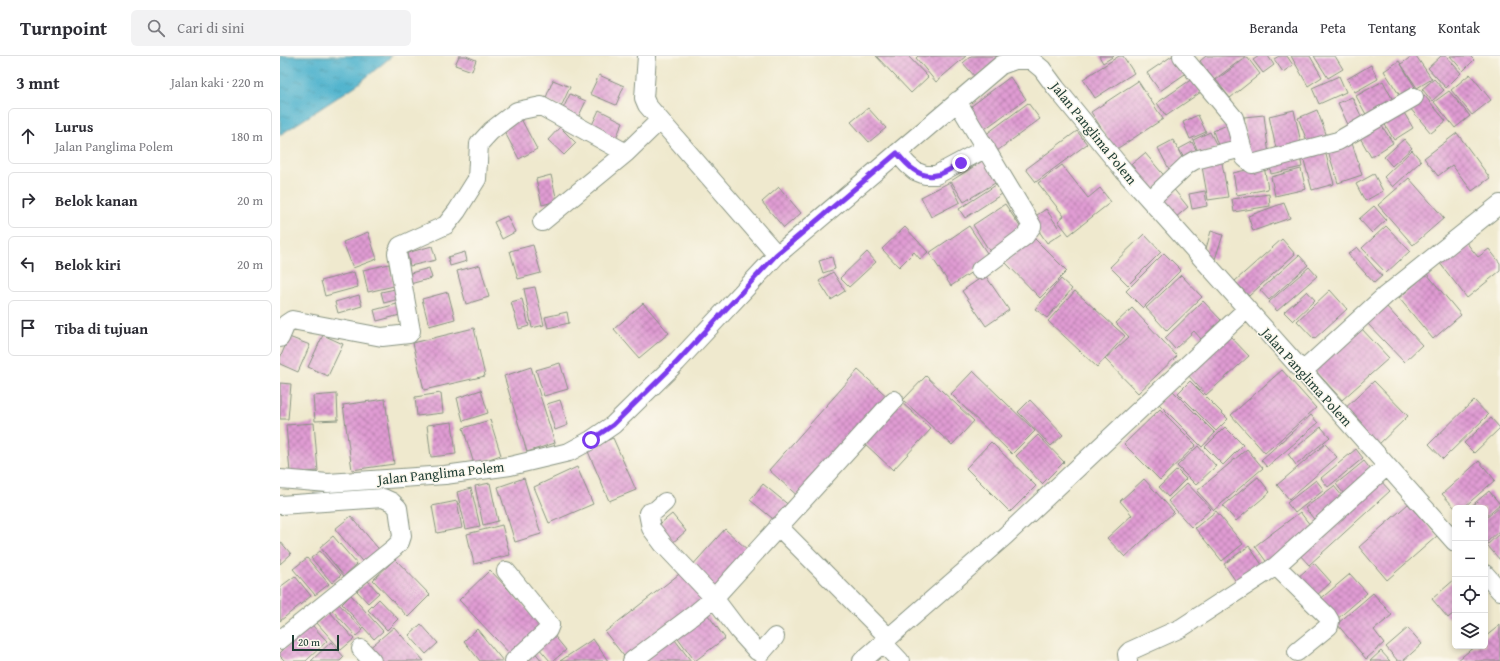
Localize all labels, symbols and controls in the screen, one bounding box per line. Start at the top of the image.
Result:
search box [131,10,411,46]
text: Turnpoint [20,14,107,42]
icon: search [145,17,167,39]
text: Cari di sini [177,17,245,38]
text: Beranda [1250,18,1298,38]
text: Peta [1320,18,1346,38]
text: Tentang [1368,18,1416,38]
text: Kontak [1438,18,1480,38]
text: 3 mnt [16,70,60,95]
text: Jalan kaki · 220 m [171,73,264,92]
street label: Jalan Panglima Polem [1045,76,1142,189]
text: Lurus [55,116,93,137]
icon: ahead [17,125,39,147]
text: 180 m [231,127,263,146]
text: Jalan Panglima Polem [55,137,173,156]
route end [952,154,970,172]
icon: right [17,189,39,211]
text: Belok kanan [55,190,138,211]
text: 20 m [237,191,263,210]
icon: left [17,253,39,275]
text: Belok kiri [55,254,121,275]
text: 20 m [237,255,263,274]
icon: arrive [17,317,39,339]
text: Tiba di tujuan [55,318,148,339]
street label: Jalan Panglima Polem [1256,322,1357,431]
route start [582,431,600,449]
street label: Jalan Panglima Polem [375,456,506,490]
map controls [1452,505,1488,649]
button: + [1452,505,1488,541]
button: − [1452,541,1488,577]
button: locate [1452,577,1488,613]
button: layers [1452,613,1488,649]
scale bar [292,633,339,652]
text: 20 m [298,634,320,650]

